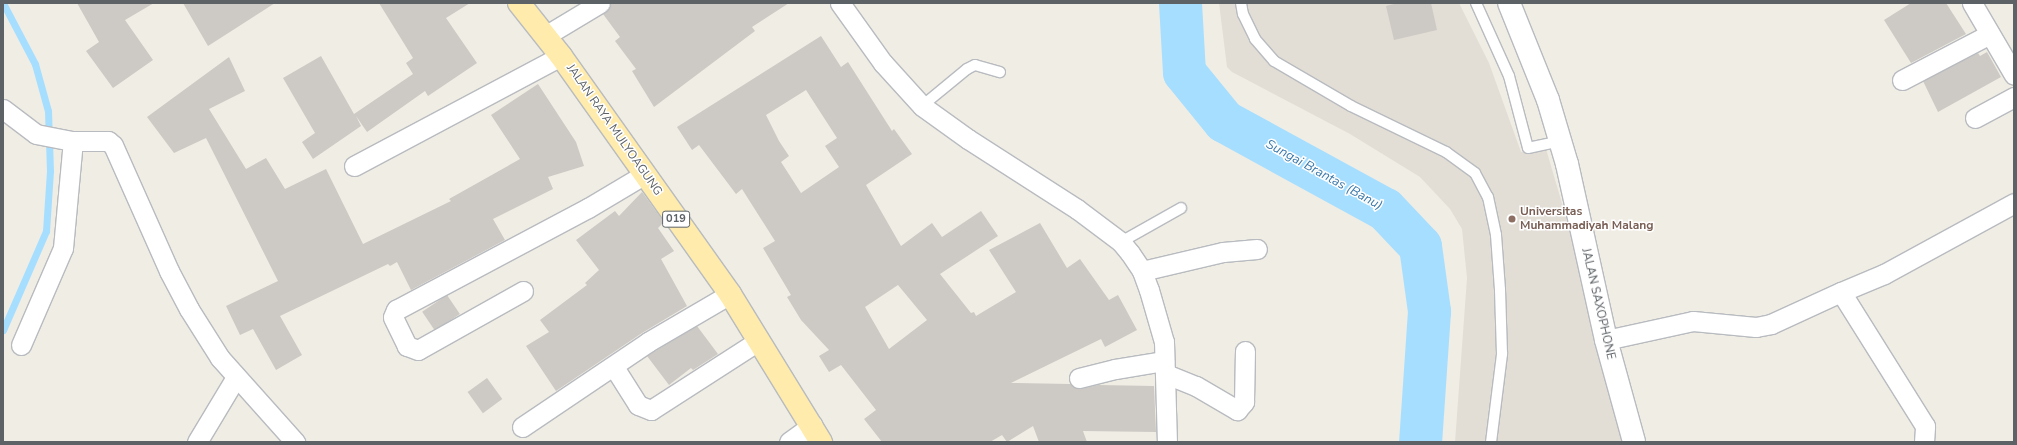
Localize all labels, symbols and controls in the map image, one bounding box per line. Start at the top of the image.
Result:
street label: JALAN RAYA MULYOAGUNG [563,62,665,198]
water label: Sungai Brantas (Banu) [1263,136,1385,214]
place label: Universitas Muhammadiyah Malang [1520,205,1653,233]
road number: 019 [662,210,690,228]
marker: Universitas Muhammadiyah Malang [1507,214,1517,224]
street label: JALAN SAXOPHONE [1578,247,1618,361]

